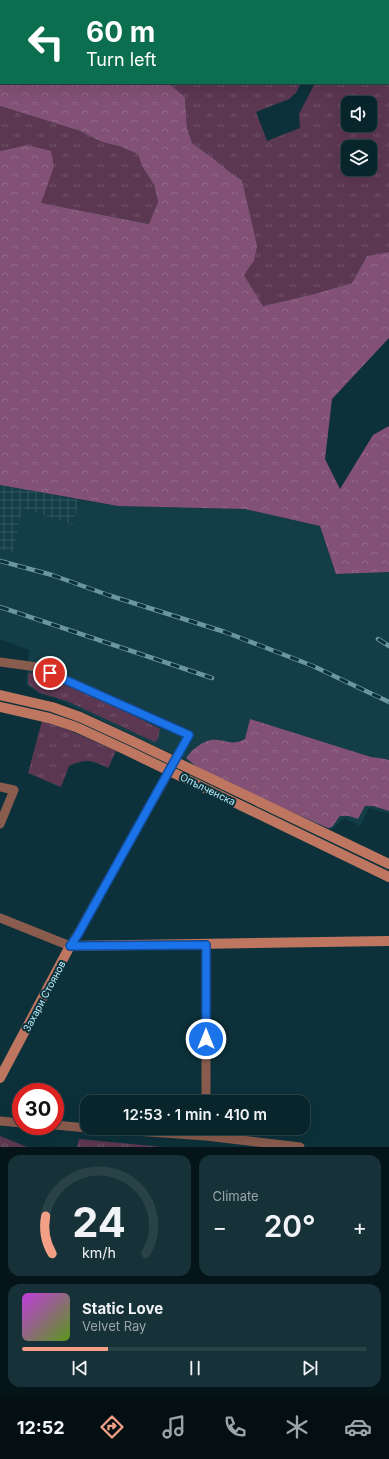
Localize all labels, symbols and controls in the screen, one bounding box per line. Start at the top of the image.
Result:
text: 60 m [86,15,155,49]
icon: left [20,16,72,68]
text: Turn left [86,49,156,70]
map controls [341,96,377,176]
button: sound [341,96,377,132]
button: layers [341,140,377,176]
pin [33,656,67,690]
icon: arrive [39,662,61,684]
street label: Опълченска [178,770,238,808]
street label: Захари Стоянов [20,958,68,1034]
position arrow [185,1018,227,1060]
speed limit sign: 30 [12,1083,64,1135]
text: 12:53 · 1 min · 410 m [123,1105,267,1124]
text: Climate [213,1188,259,1204]
text: 24 [72,1196,126,1246]
text: 20° [264,1208,316,1244]
text: − [213,1214,227,1240]
text: + [352,1214,367,1240]
text: km/h [82,1243,116,1260]
text: Static Love [82,1299,163,1318]
text: Velvet Ray [82,1318,146,1334]
icon: previous [69,1357,91,1379]
icon: pause [184,1357,206,1379]
icon: next [299,1357,321,1379]
icon: directions [98,1413,126,1441]
icon: music [160,1413,188,1441]
icon: phone [221,1413,249,1441]
icon: climate [283,1413,311,1441]
icon: car [344,1413,372,1441]
text: 12:52 [17,1417,65,1438]

